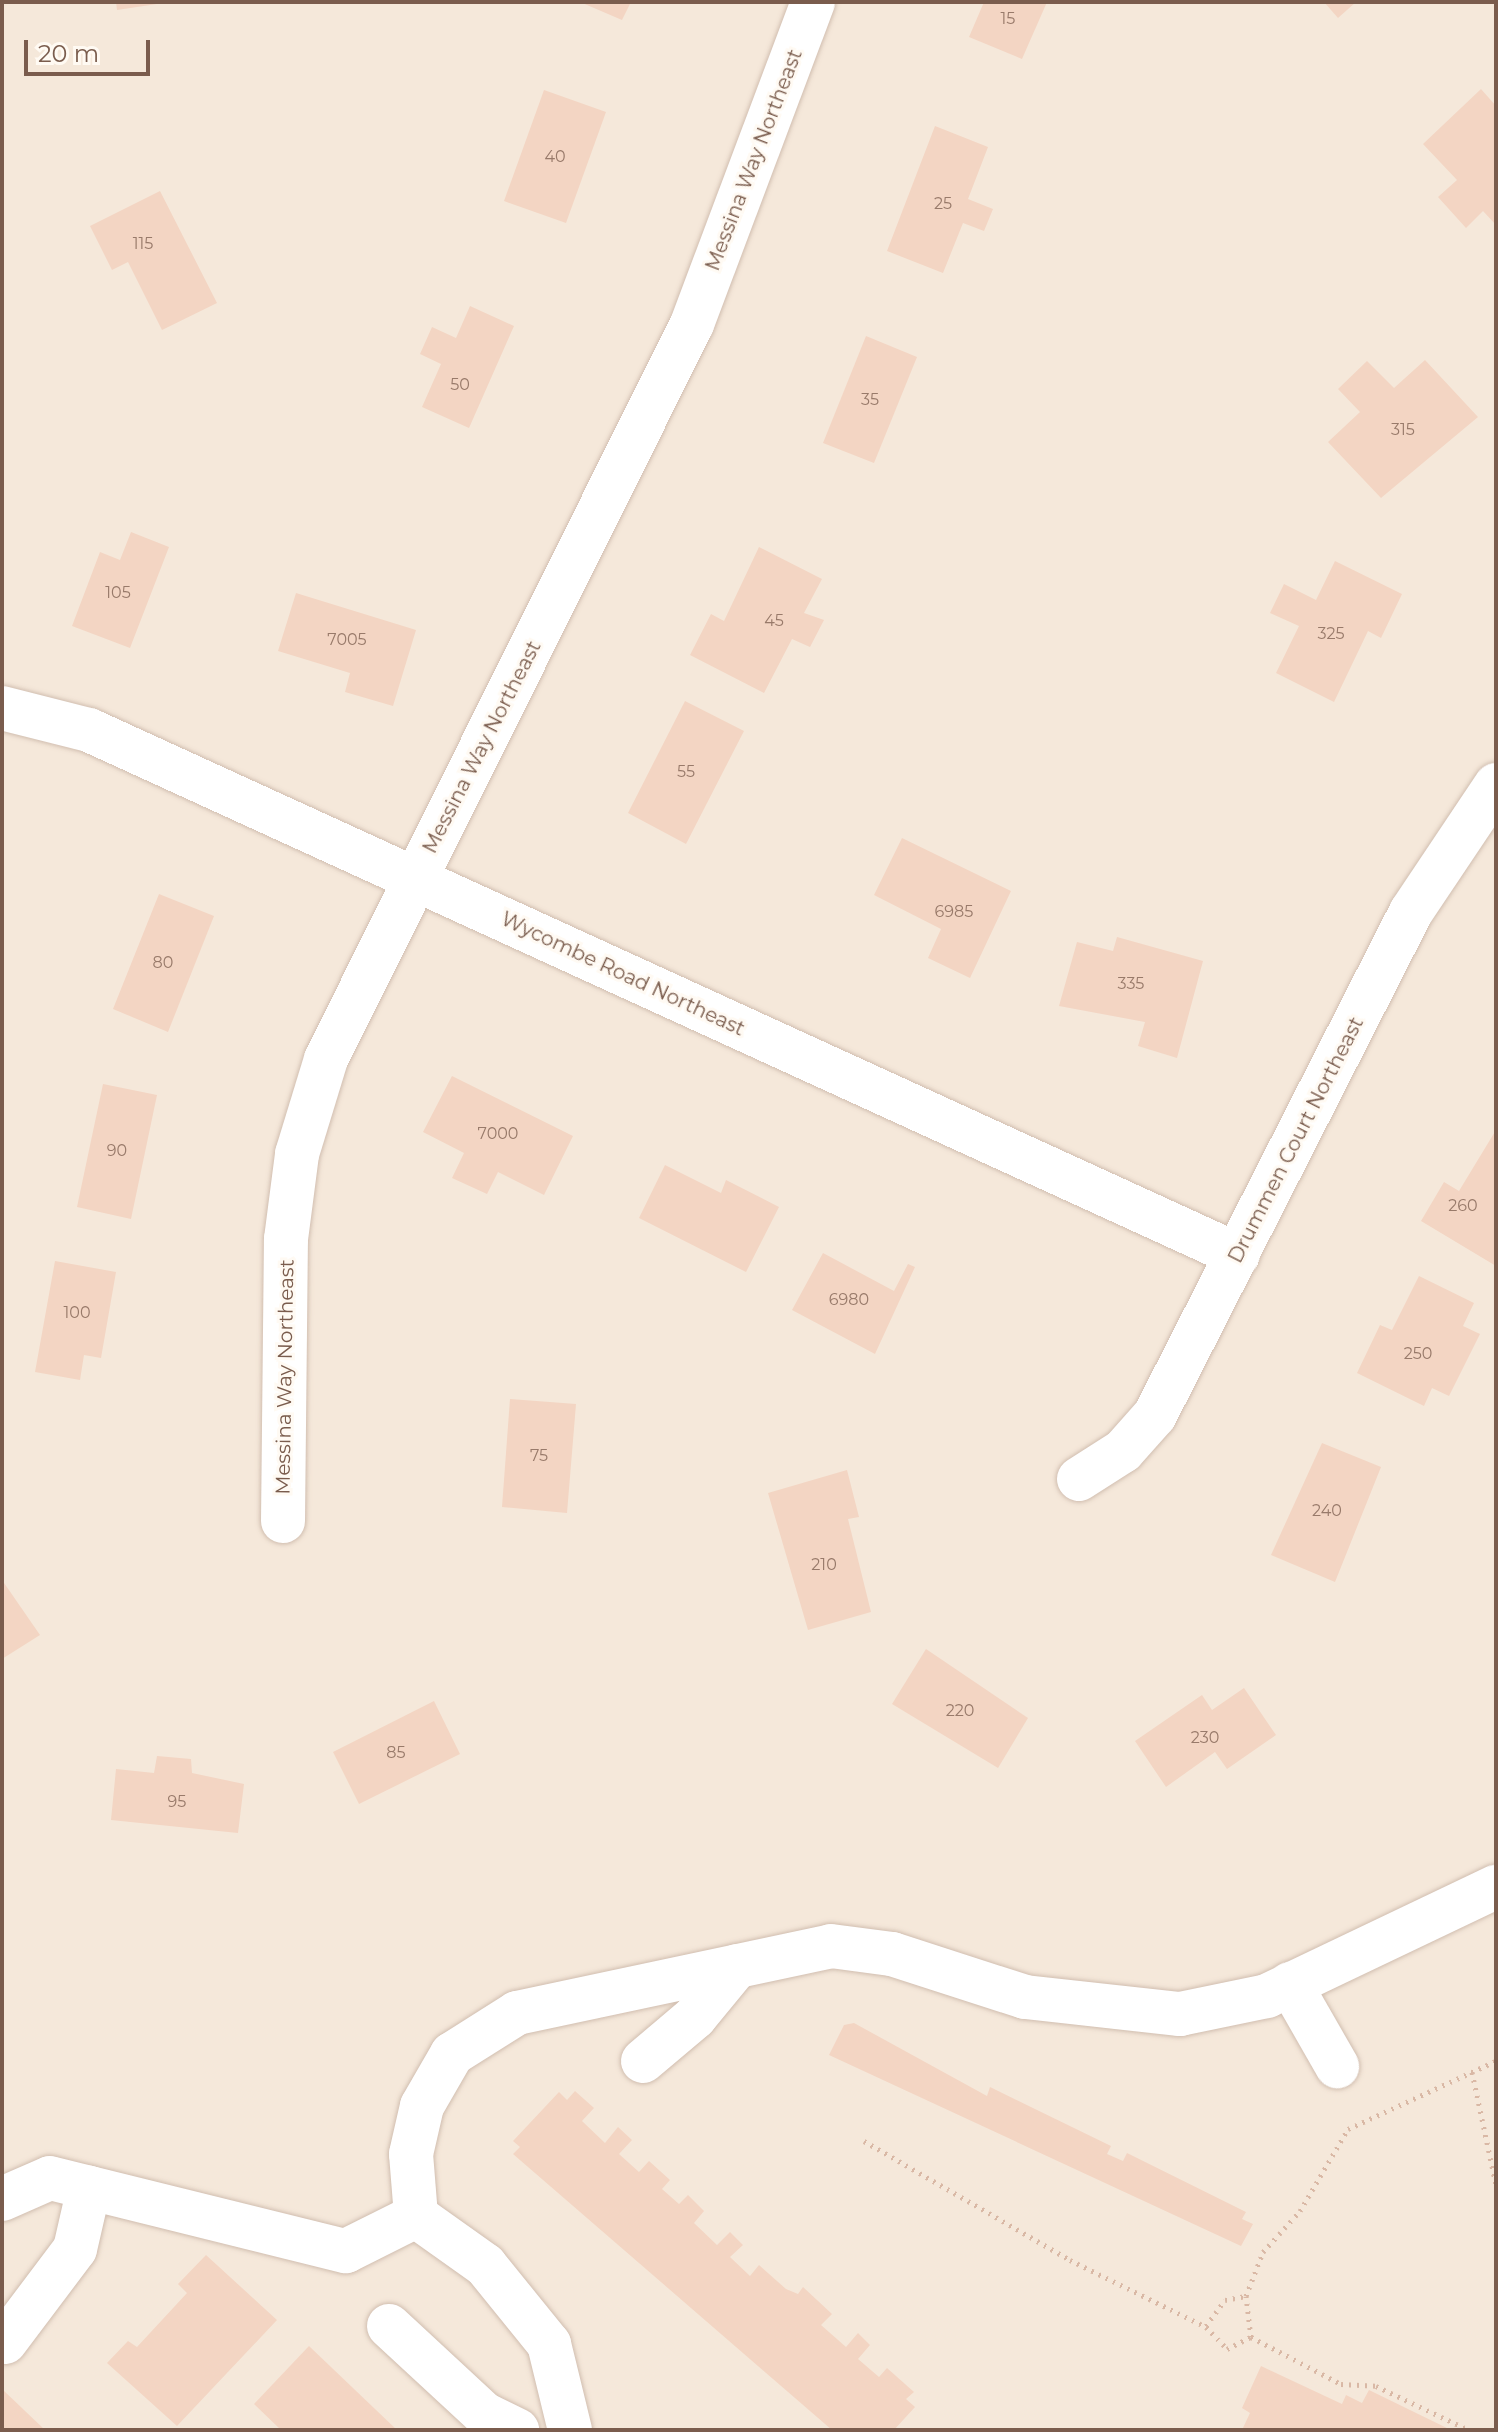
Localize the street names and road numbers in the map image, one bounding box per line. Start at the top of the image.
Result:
street label: Messina Way Northeast [701,46,807,274]
street label: Messina Way Northeast [418,637,546,857]
street label: Wycombe Road Northeast [497,907,749,1041]
street label: Drummen Court Northeast [1223,1013,1369,1267]
street label: Messina Way Northeast [271,1259,299,1495]

